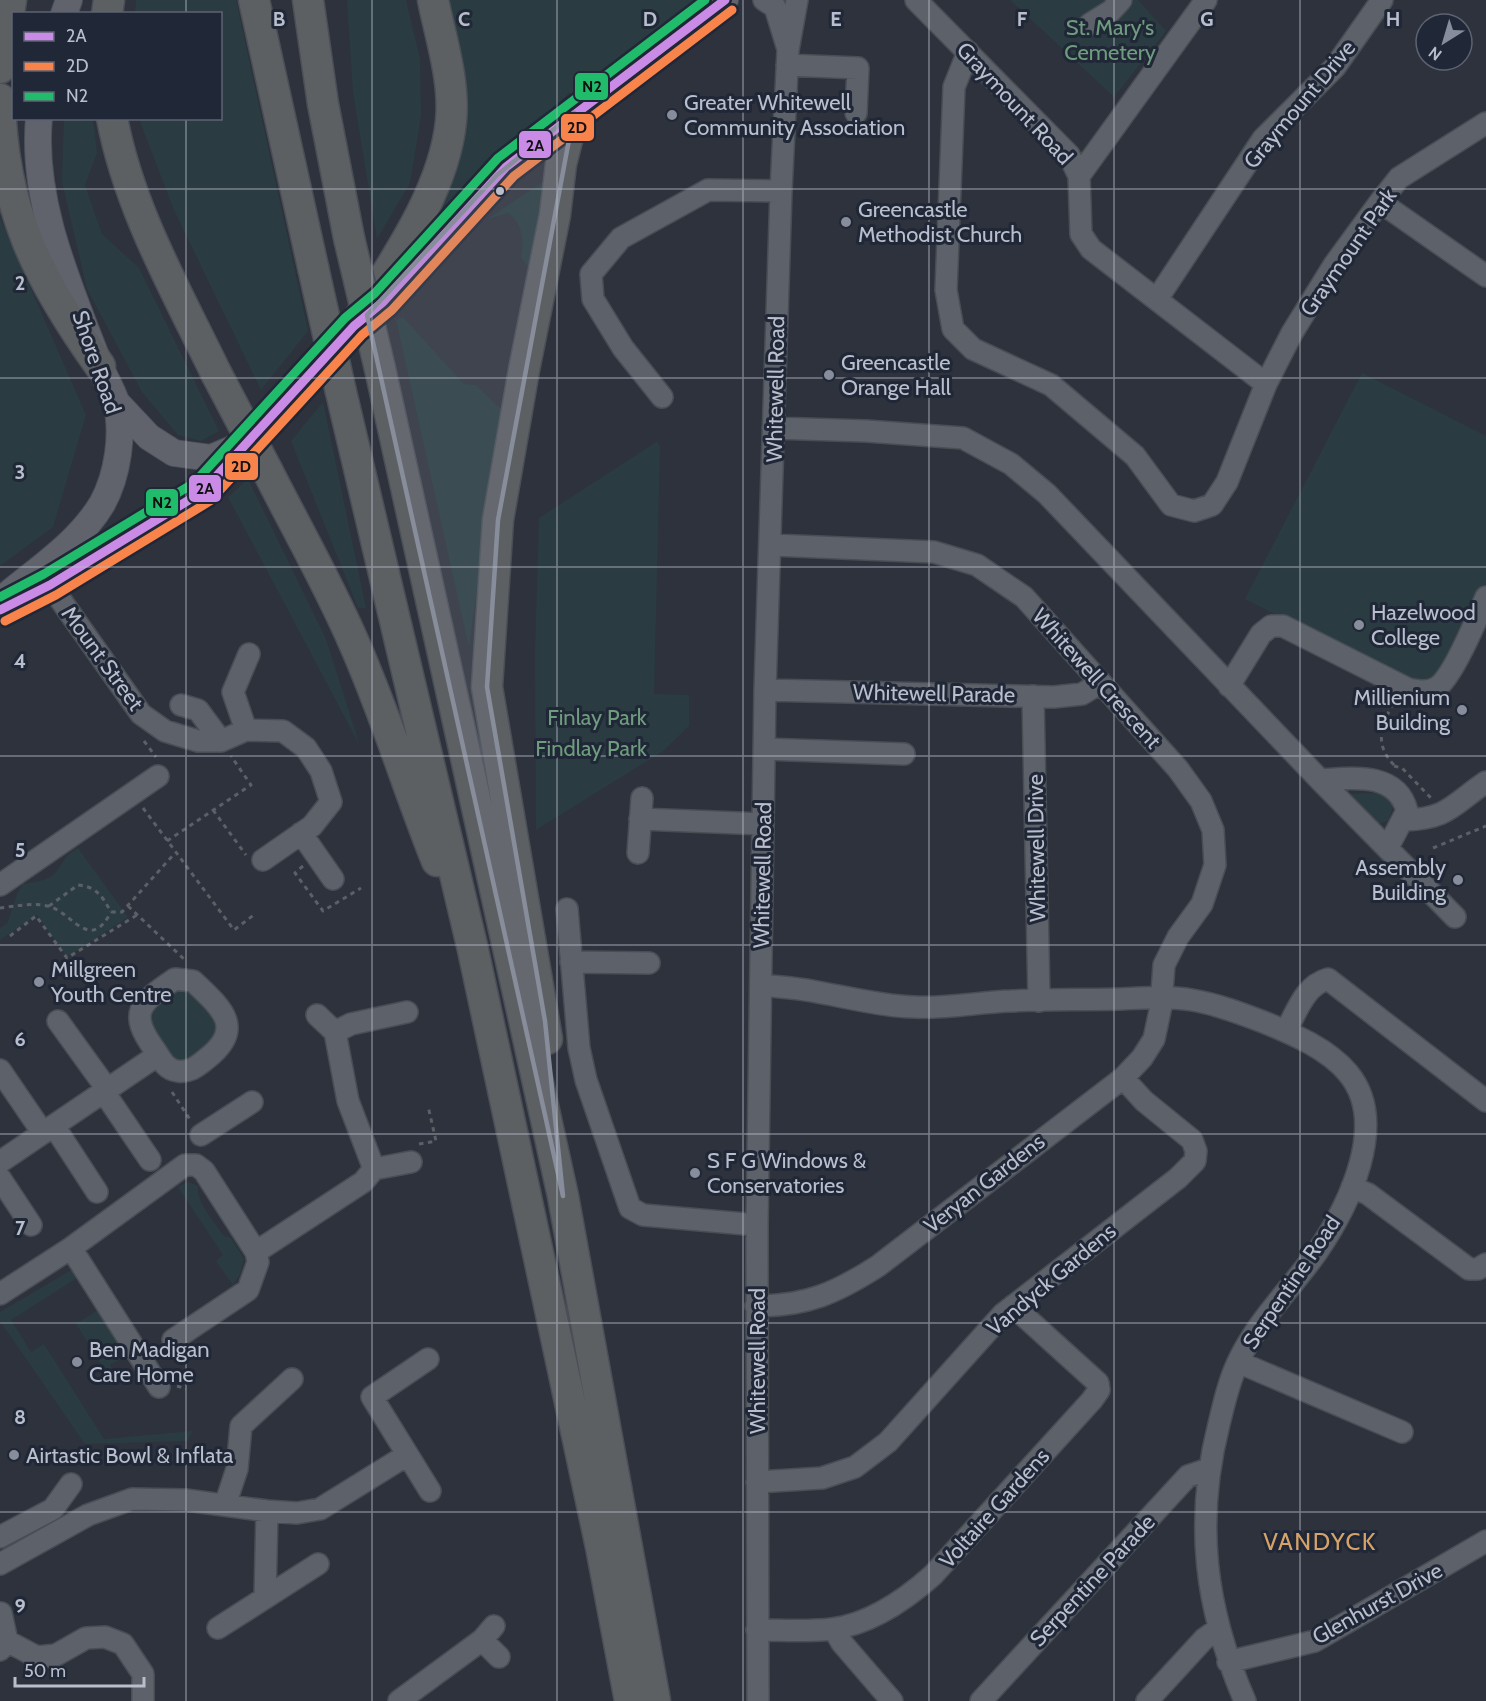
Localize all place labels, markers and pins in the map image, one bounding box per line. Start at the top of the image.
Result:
place label: Greater Whitewell Community Association [684,89,905,141]
marker: Greater Whitewell Community Association [665,108,679,122]
unlabelled marker [494,185,506,197]
place label: Greencastle Methodist Church [858,196,1022,248]
marker: Greencastle Methodist Church [839,215,853,229]
place label: Greencastle Orange Hall [841,349,952,401]
marker: Greencastle Orange Hall [822,368,836,382]
place label: Hazelwood College [1371,599,1476,651]
marker: Hazelwood College [1352,618,1366,632]
place label: Millienium Building [1354,684,1451,736]
marker: Millienium Building [1455,703,1469,717]
place label: Assembly Building [1355,854,1447,906]
marker: Assembly Building [1451,873,1465,887]
place label: Millgreen Youth Centre [50,956,172,1008]
marker: Millgreen Youth Centre [32,975,46,989]
place label: S F G Windows & Conservatories [707,1147,867,1199]
marker: S F G Windows & Conservatories [688,1166,702,1180]
place label: Ben Madigan Care Home [89,1336,210,1388]
marker: Ben Madigan Care Home [70,1355,84,1369]
place label: Airtastic Bowl & Inflata [26,1442,234,1469]
marker: Airtastic Bowl & Inflata [7,1448,21,1462]

